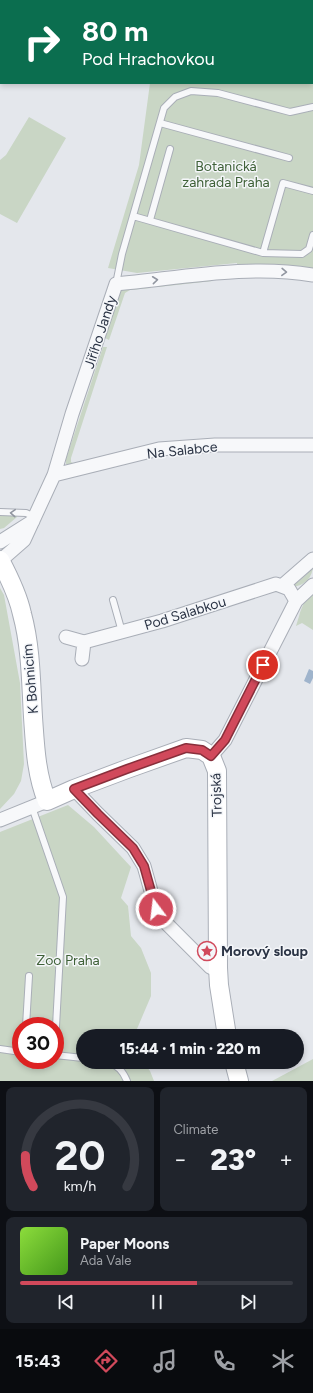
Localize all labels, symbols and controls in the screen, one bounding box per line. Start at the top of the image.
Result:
text: 80 m [82,14,148,48]
icon: right [16,16,68,68]
text: Pod Hrachovkou [82,48,215,70]
park label: Botanická zahrada Praha [182,158,270,191]
one-way arrow [281,268,287,276]
one-way arrow [152,276,158,285]
street label: Jiřího Jandy [81,293,120,371]
street label: Na Salabce [146,438,219,463]
one-way arrow [10,508,16,517]
street label: Pod Salabkou [142,593,228,634]
street label: K Bohnicím [19,643,42,715]
pin [246,648,280,682]
icon: arrive [252,654,274,676]
street label: Trojská [207,773,226,817]
position arrow [135,888,177,930]
place icon: Morový sloup [196,940,218,962]
place label: Morový sloup [221,943,308,960]
park label: Zoo Praha [36,952,100,969]
speed limit sign: 30 [12,1017,64,1069]
text: 15:44 · 1 min · 220 m [119,1040,261,1058]
text: Climate [174,1122,218,1137]
text: 20 [54,1130,105,1180]
text: 23° [210,1141,256,1178]
text: − [174,1146,187,1173]
text: + [279,1146,293,1173]
text: km/h [63,1177,96,1195]
text: Paper Moons [80,1235,169,1253]
text: Ada Vale [80,1253,131,1268]
icon: previous [55,1291,77,1313]
icon: pause [146,1291,168,1313]
icon: next [237,1291,259,1313]
icon: directions [92,1347,120,1375]
icon: music [151,1347,179,1375]
icon: phone [210,1347,238,1375]
icon: climate [269,1347,297,1375]
text: 15:43 [16,1350,60,1372]

